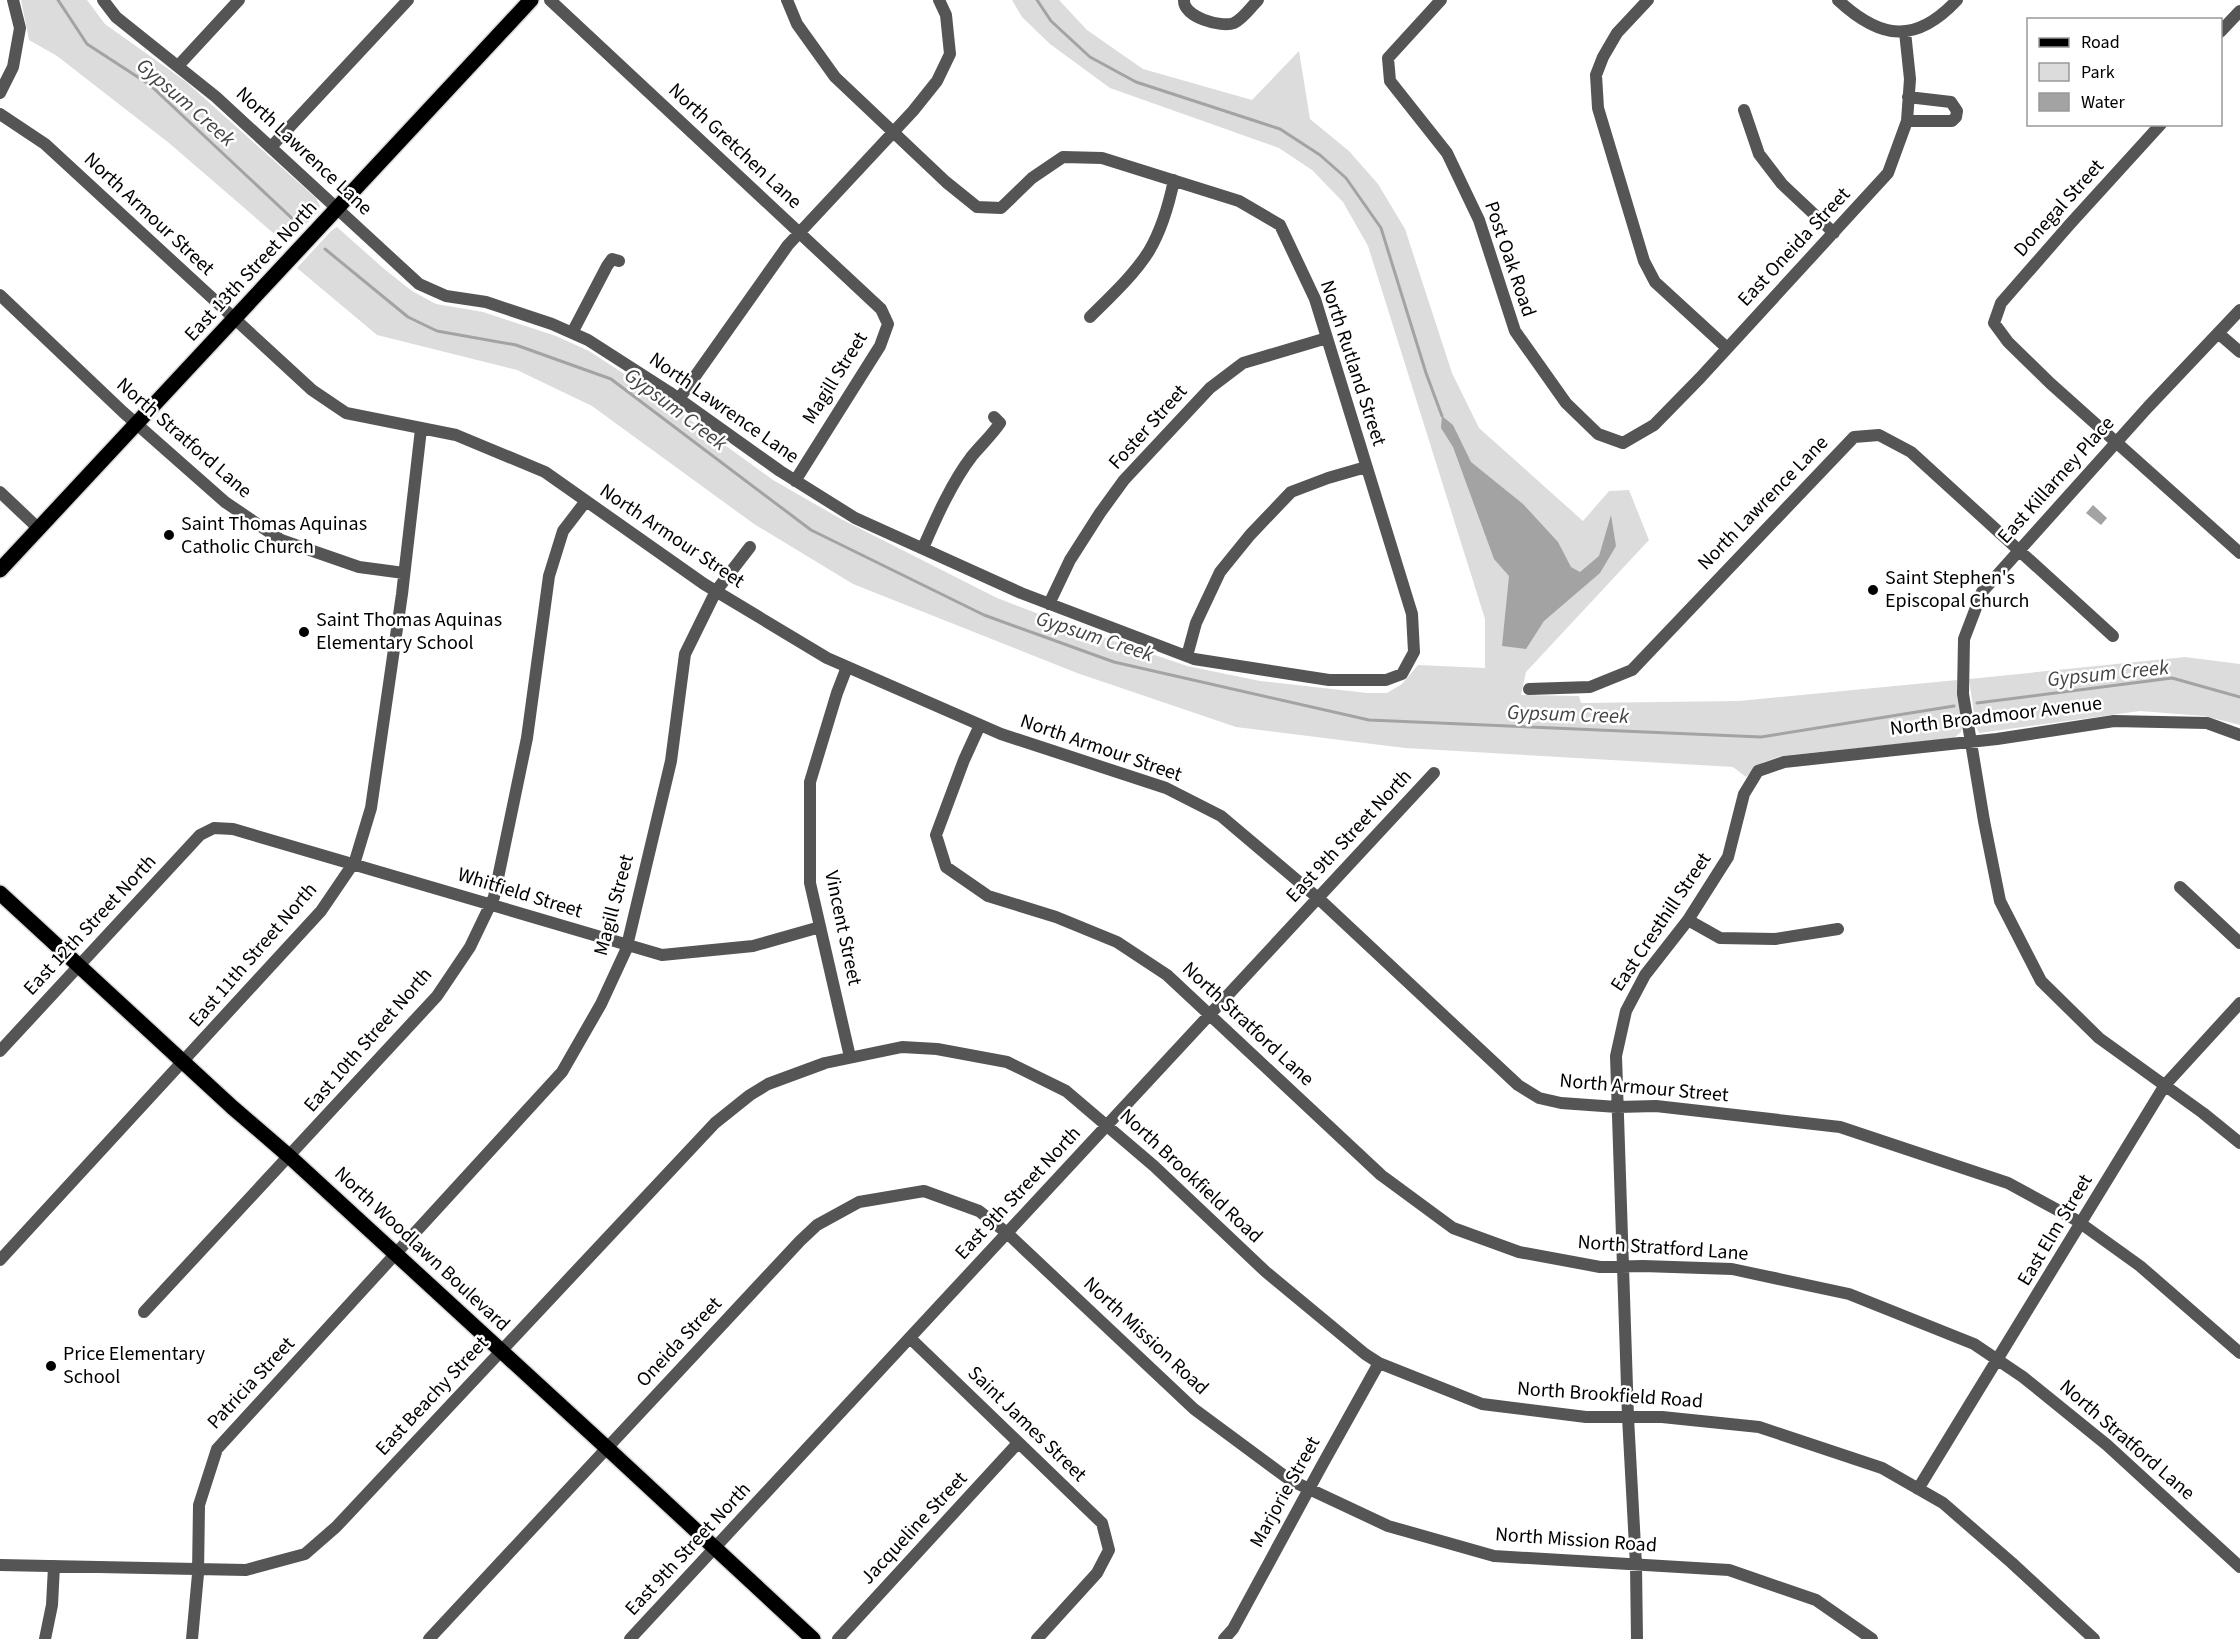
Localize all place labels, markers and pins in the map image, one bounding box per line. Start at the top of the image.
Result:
place label: Saint Thomas Aquinas Catholic Church [181,510,367,561]
marker: Saint Thomas Aquinas Catholic Church [162,528,176,542]
place label: Saint Stephen's Episcopal Church [1885,564,2029,615]
marker: Saint Stephen's Episcopal Church [1866,583,1880,597]
place label: Saint Thomas Aquinas Elementary School [316,606,502,657]
marker: Saint Thomas Aquinas Elementary School [297,625,311,639]
place label: Price Elementary School [63,1340,206,1391]
marker: Price Elementary School [44,1359,58,1373]

